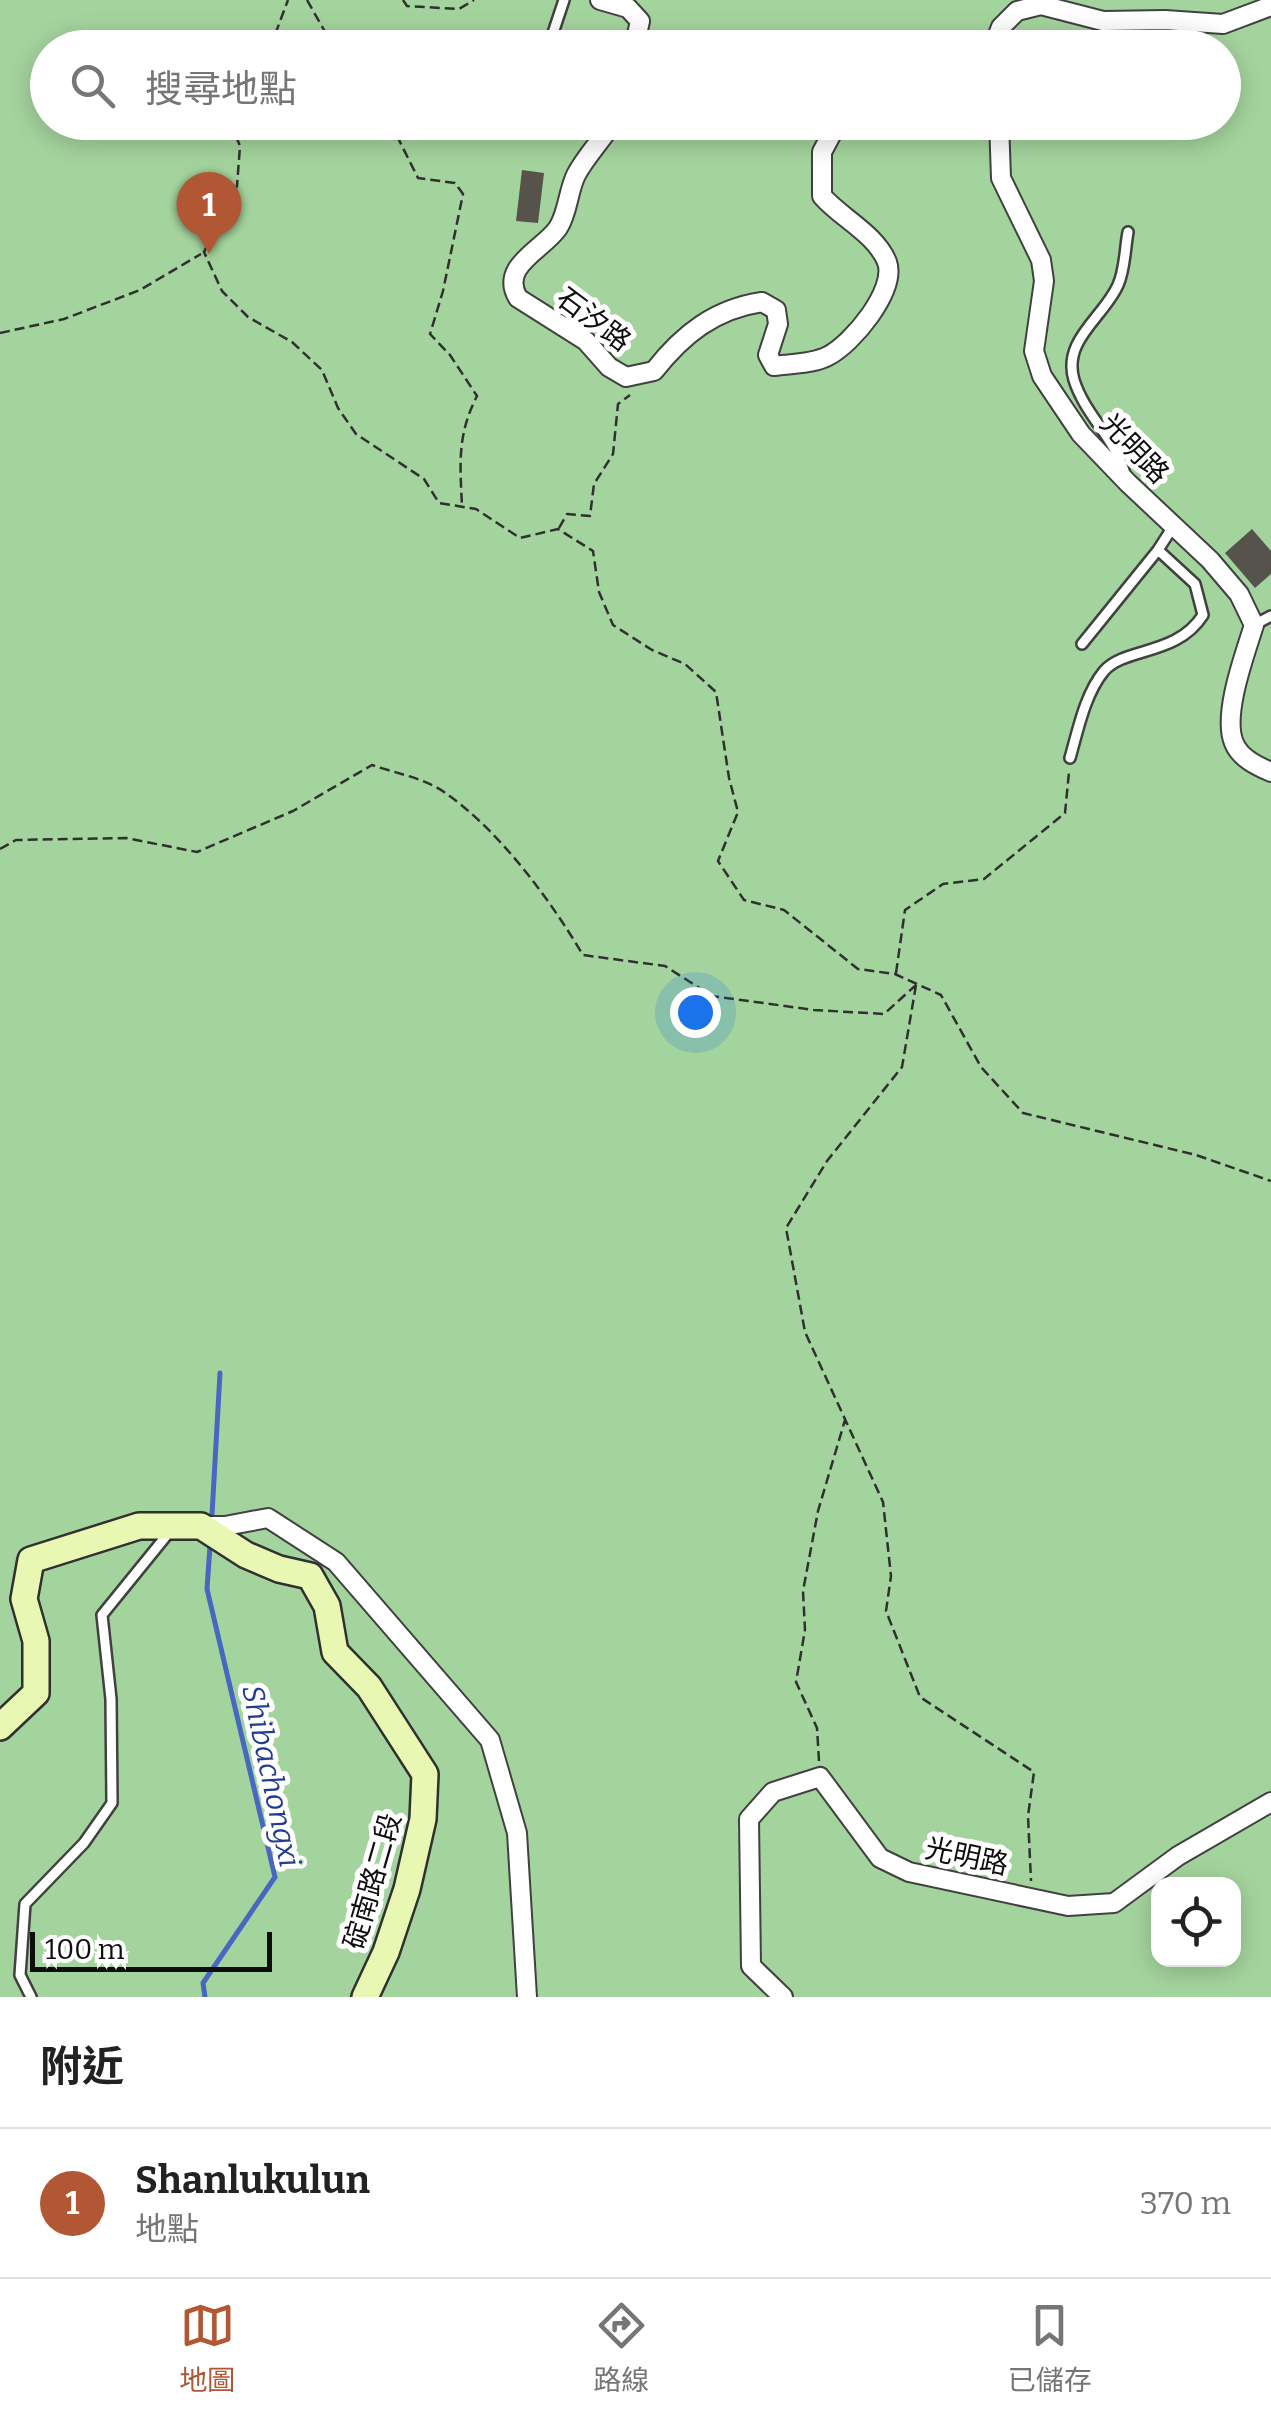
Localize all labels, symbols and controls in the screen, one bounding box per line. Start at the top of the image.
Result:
search box [30,30,1241,140]
icon: search [65,58,120,113]
text: 搜尋地點 [145,66,297,112]
pin: 1 [176,172,242,254]
street label: 石汐路 [550,281,637,358]
street label: 光明路 [1094,407,1176,490]
your location [670,987,721,1038]
water label: Shibachongxi [234,1682,308,1870]
street label: 碇南路二段 [337,1809,408,1953]
street label: 光明路 [922,1832,1011,1881]
map controls [1151,1877,1241,1967]
button: locate [1151,1877,1241,1967]
scale bar [30,1927,272,1972]
text: 100 m [45,1933,125,1966]
text: 附近 [40,2042,124,2092]
text: Shanlukulun [135,2157,370,2203]
text: 1 [66,2184,79,2222]
text: 370 m [1140,2184,1231,2222]
text: 地點 [135,2210,199,2248]
tab: 地圖 [179,2298,235,2398]
tab: 路線 [593,2298,650,2398]
tab: 已儲存 [1008,2298,1092,2398]

